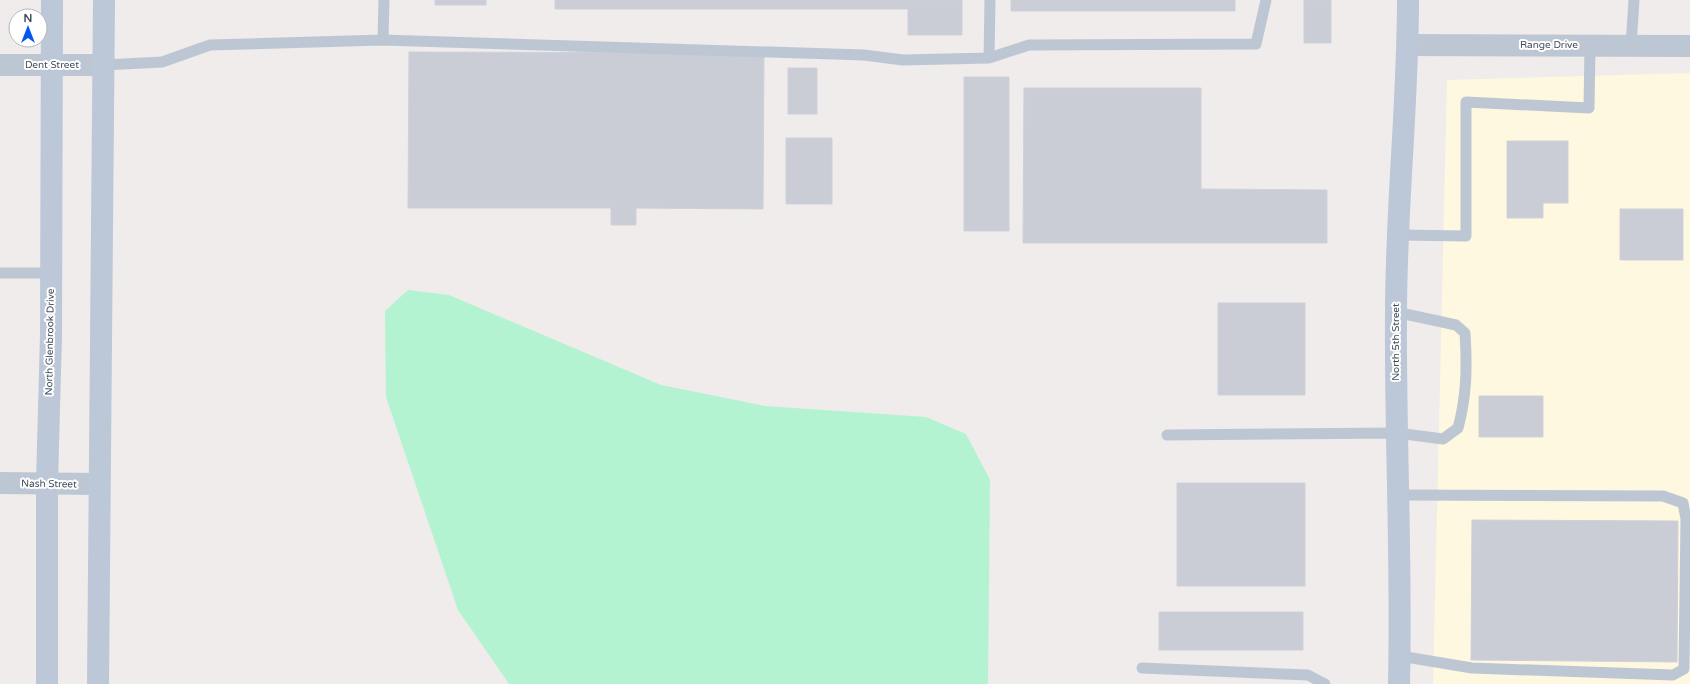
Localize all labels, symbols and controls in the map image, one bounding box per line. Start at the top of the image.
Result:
north arrow [8,8,48,48]
text: N [24,12,32,25]
street label: Range Drive [1520,39,1578,51]
street label: Dent Street [25,59,79,71]
street label: North Glenbrook Drive [43,288,57,396]
street label: North 5th Street [1390,303,1402,381]
street label: Nash Street [21,478,77,490]

